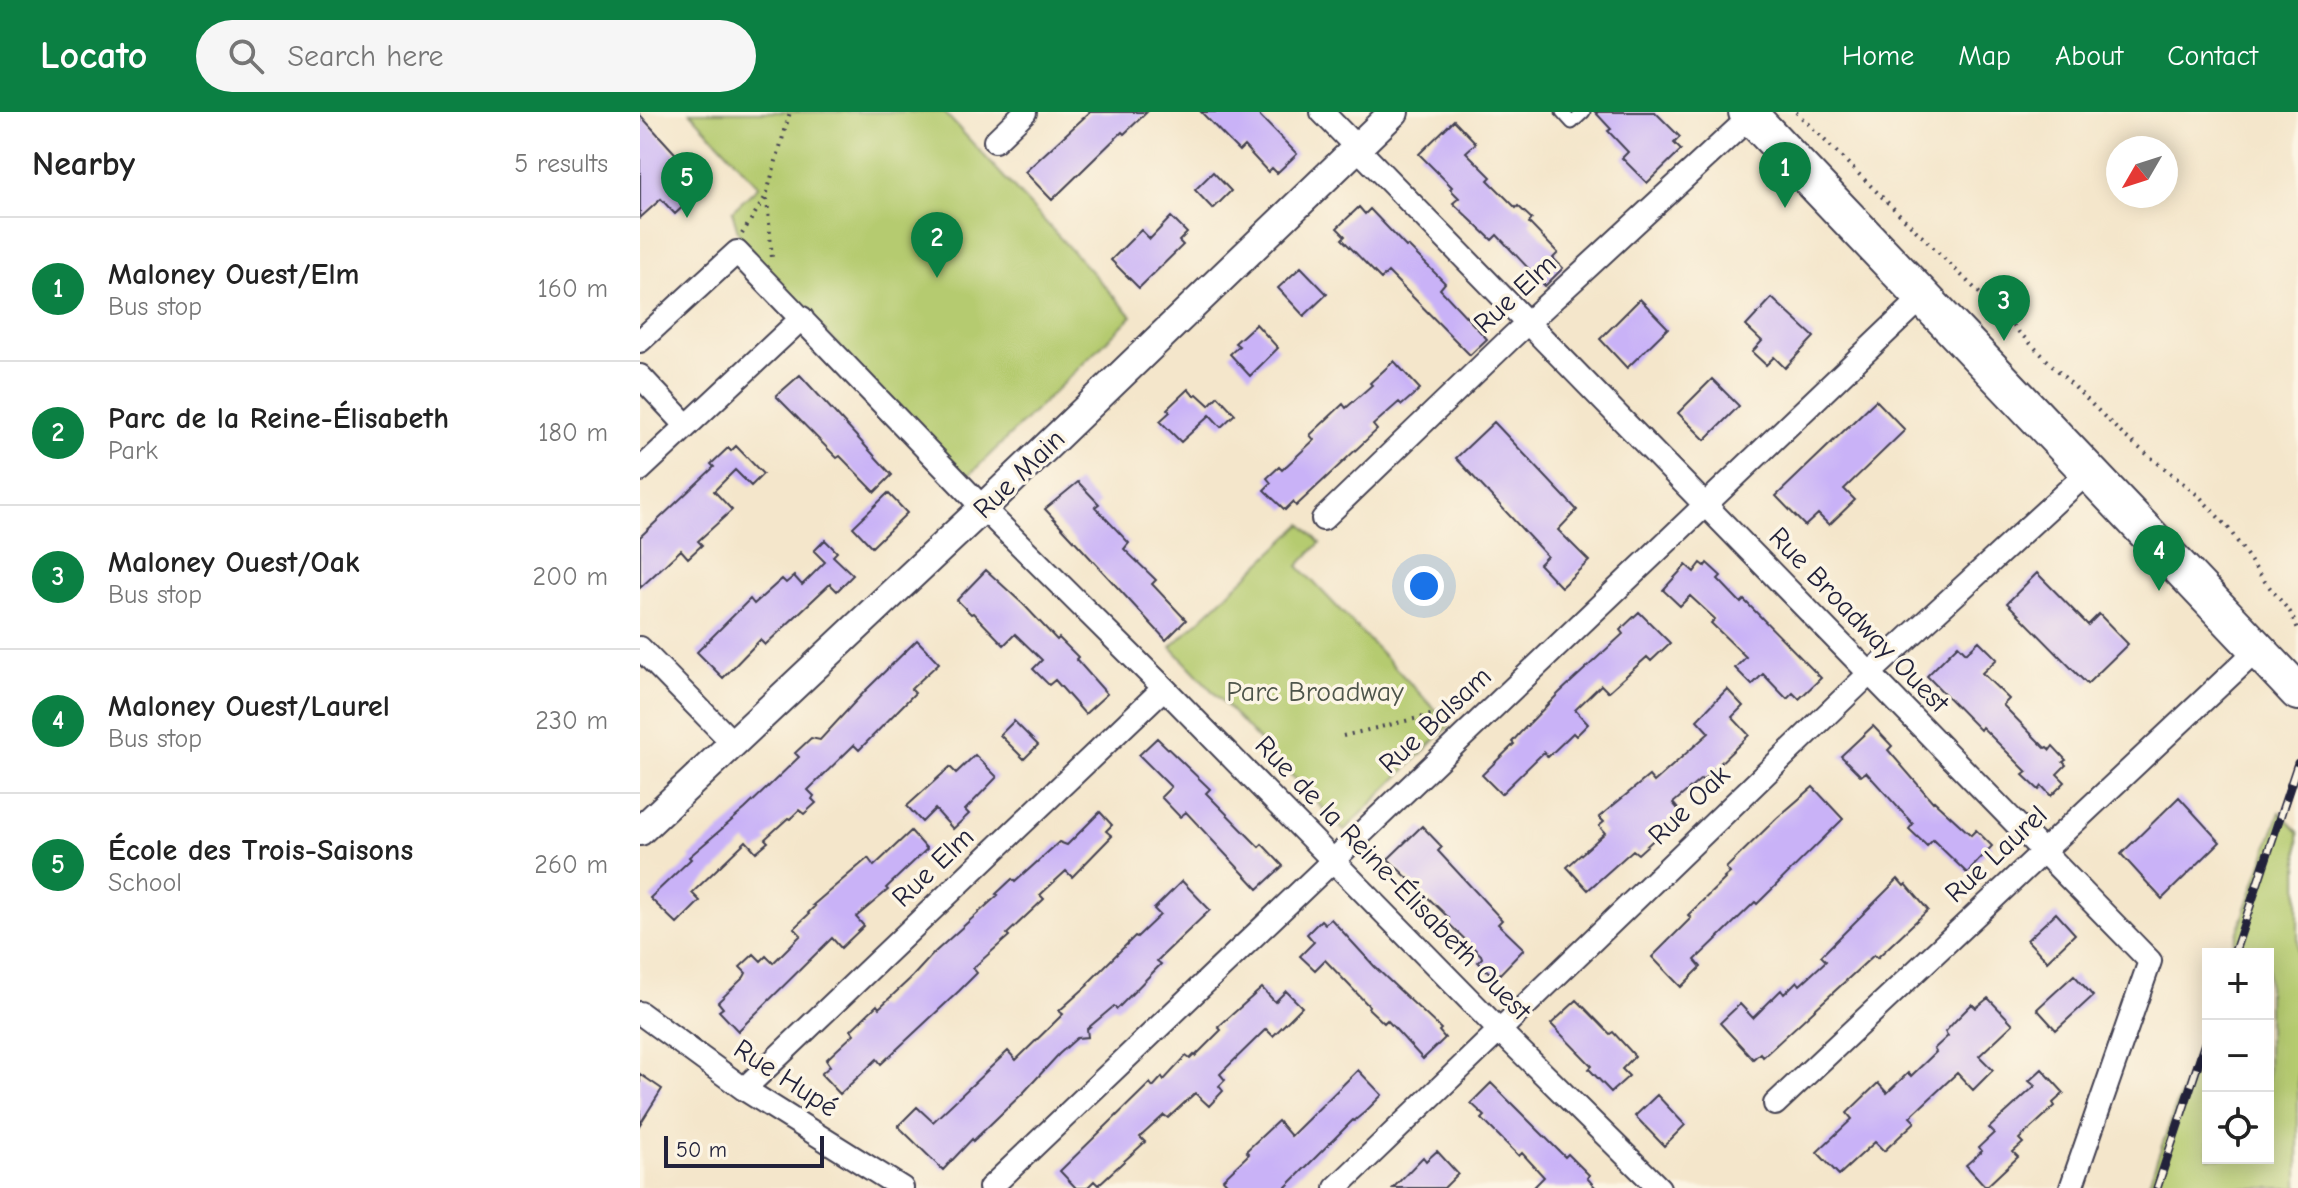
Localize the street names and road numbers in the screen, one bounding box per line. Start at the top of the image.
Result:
street label: Rue Elm [1467,248,1563,340]
street label: Rue Main [967,423,1071,525]
street label: Rue Broadway Ouest [1762,521,1956,720]
street label: Rue Balsam [1372,660,1498,780]
street label: Rue de la Reine-Élisabeth Ouest [1249,729,1539,1028]
street label: Rue Oak [1642,758,1737,851]
street label: Rue Laurel [1938,799,2054,909]
street label: Rue Elm [886,821,980,913]
street label: Rue Hupé [728,1032,844,1124]

